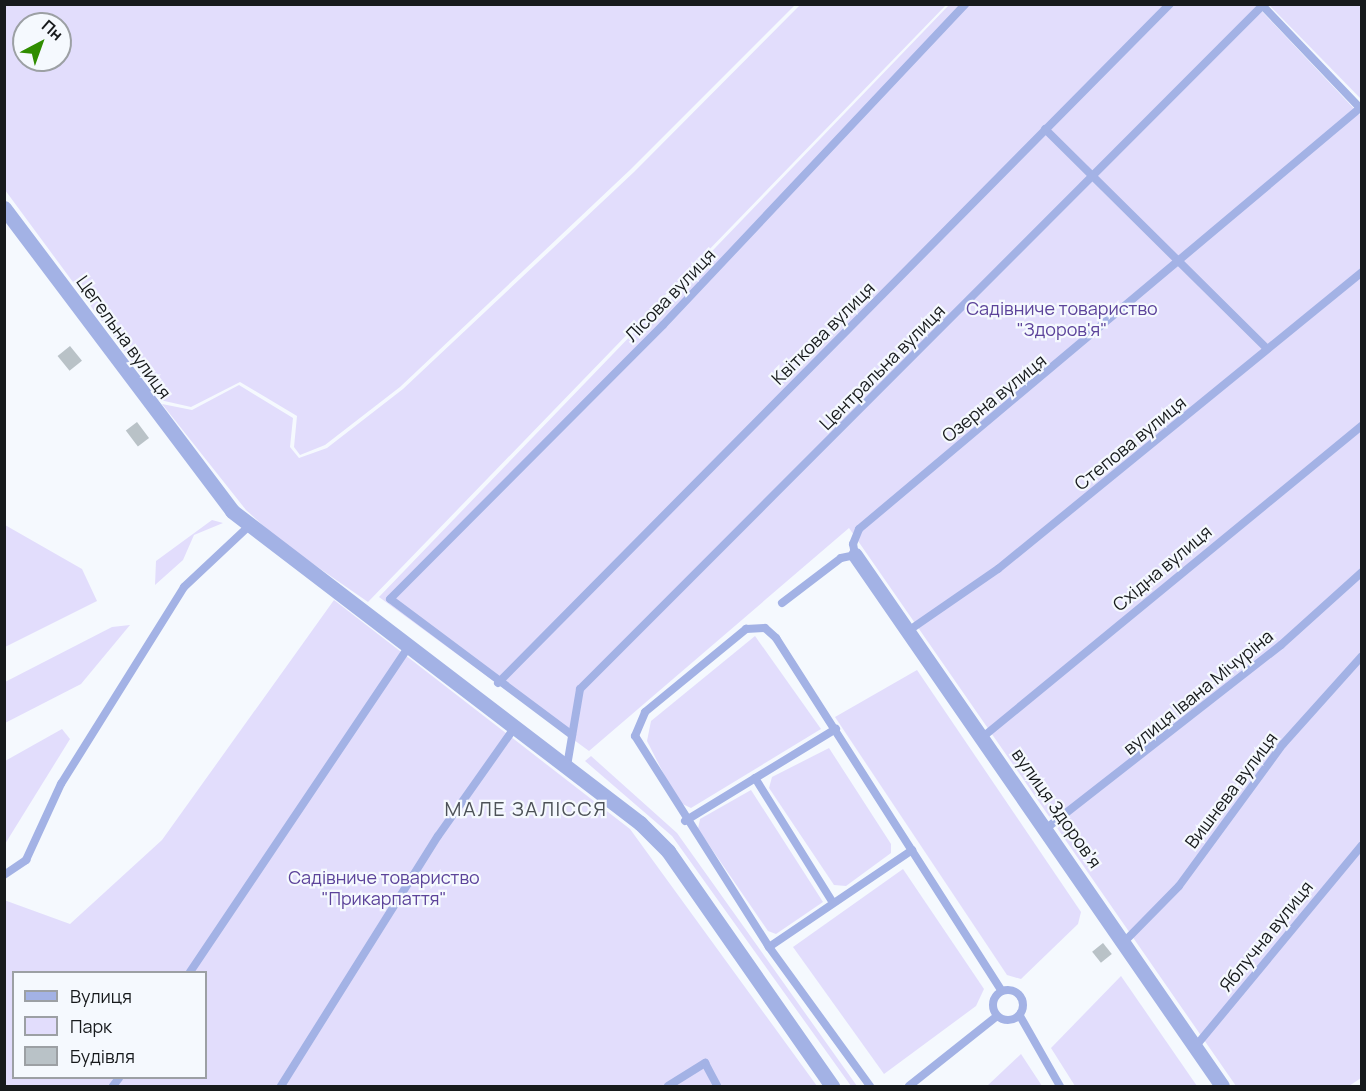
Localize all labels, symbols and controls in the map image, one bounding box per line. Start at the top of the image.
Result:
north arrow [12,12,72,72]
text: Пн [37,15,68,45]
street label: Лісова вулиця [620,244,720,346]
street label: Цегельна вулиця [72,271,176,403]
street label: Квіткова вулиця [767,277,879,389]
park label: Садівниче товариство "Здоров'я" [966,298,1158,340]
street label: Центральна вулиця [815,300,949,434]
street label: Озерна вулиця [938,349,1050,447]
street label: Степова вулиця [1070,391,1190,495]
street label: Східна вулиця [1108,521,1216,615]
street label: вулиця Івана Мічуріна [1119,625,1277,759]
street label: Вишнева вулиця [1180,728,1282,852]
street label: вулиця Здоровʼя [1008,744,1106,872]
district label: МАЛЕ ЗАЛІССЯ [445,796,607,820]
park label: Садівниче товариство "Прикарпаття" [288,867,480,910]
street label: Яблучна вулиця [1215,876,1317,996]
legend [12,971,207,1079]
text: Вулиця [70,984,132,1008]
text: Парк [70,1014,112,1038]
text: Будівля [70,1044,135,1068]

